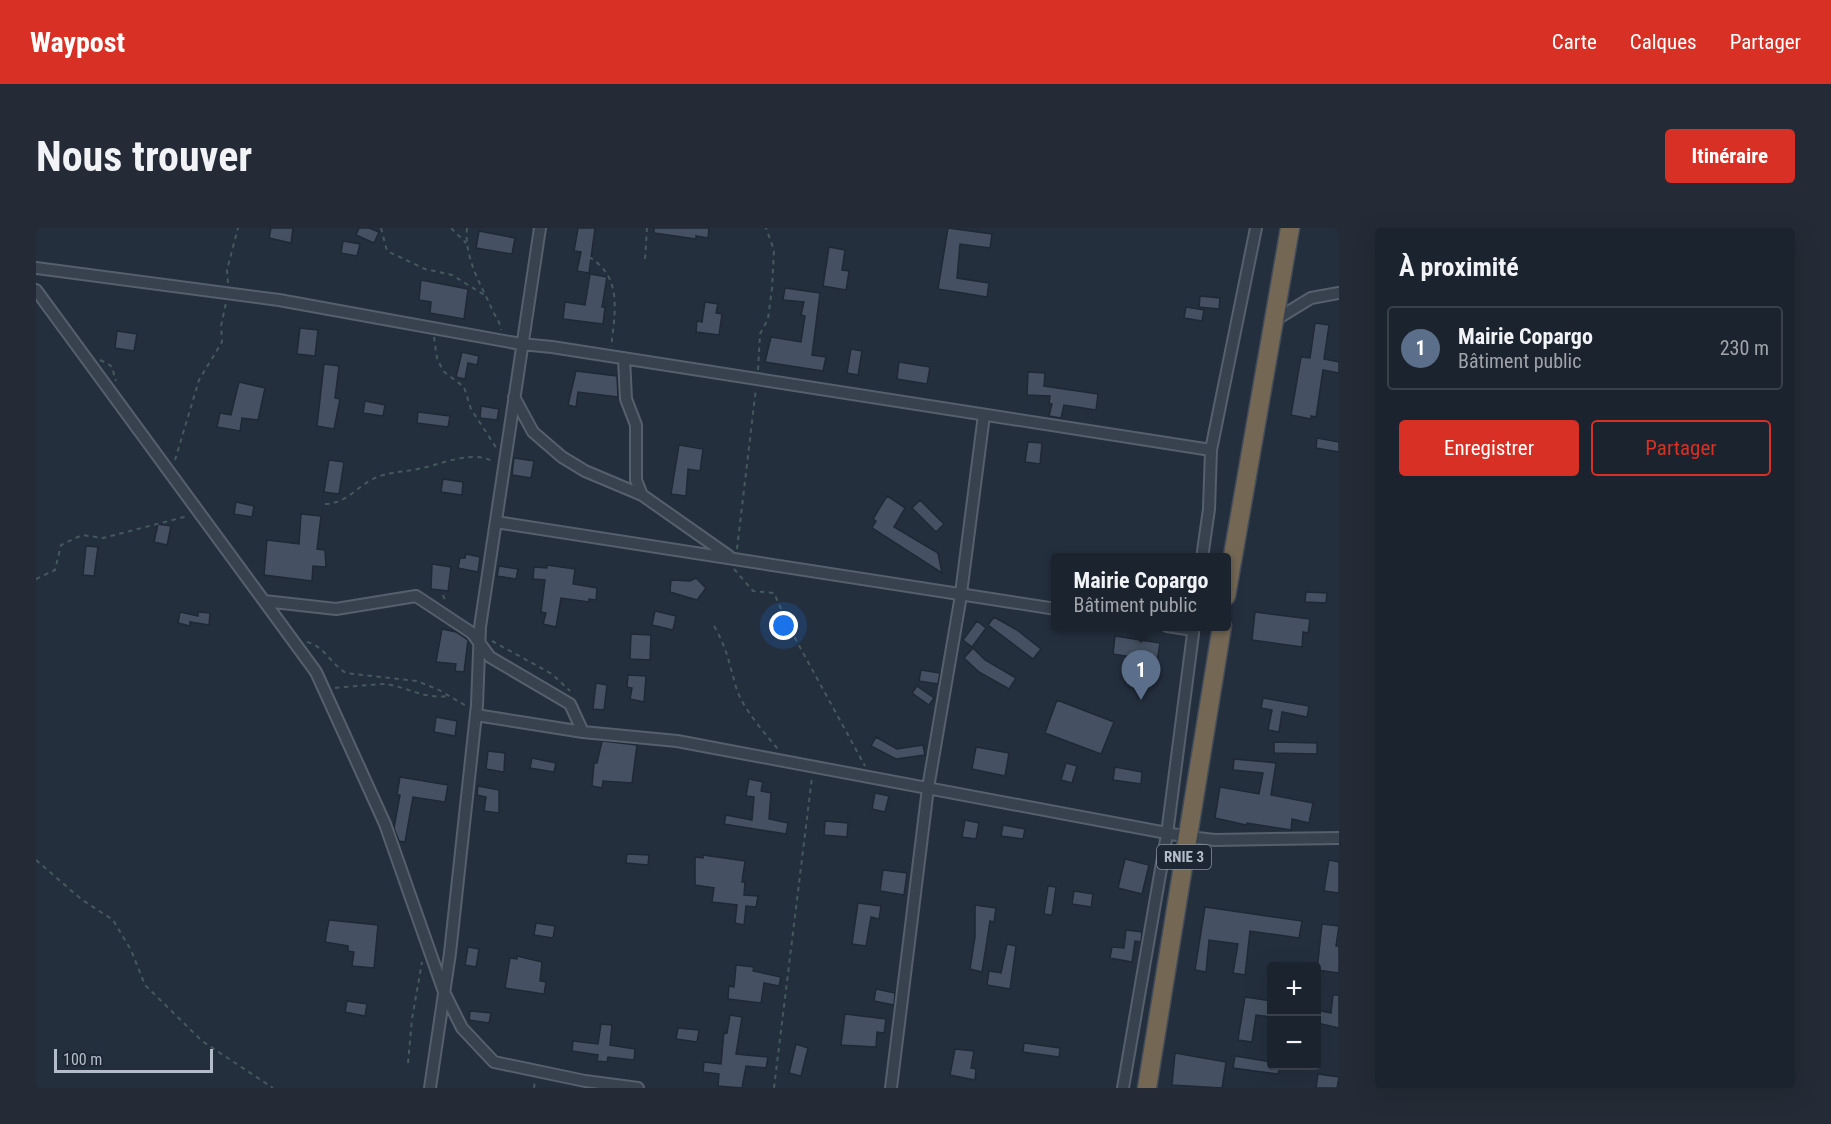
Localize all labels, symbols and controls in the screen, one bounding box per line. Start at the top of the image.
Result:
text: Waypost [30,26,125,59]
text: Carte [1552,30,1597,54]
text: Calques [1630,30,1697,54]
text: Partager [1730,30,1801,54]
button: Itinéraire [1665,129,1795,183]
text: Nous trouver [36,132,252,181]
text: À proximité [1399,252,1519,282]
text: Mairie Copargo [1458,324,1593,349]
text: 1 [1415,336,1426,360]
text: 230 m [1720,336,1769,360]
text: Bâtiment public [1458,349,1581,373]
button: Enregistrer [1399,420,1579,476]
button: Partager [1591,420,1771,476]
popup [1051,553,1231,631]
text: Mairie Copargo [1074,568,1208,593]
text: Bâtiment public [1074,593,1197,617]
your location [769,611,798,640]
pin: 1 [1122,650,1160,700]
road number: RNIE 3 [1157,845,1211,869]
map controls [1267,962,1321,1070]
button: + [1267,962,1321,1016]
button: − [1267,1016,1321,1070]
scale bar [54,1046,213,1074]
text: 100 m [63,1050,102,1069]

